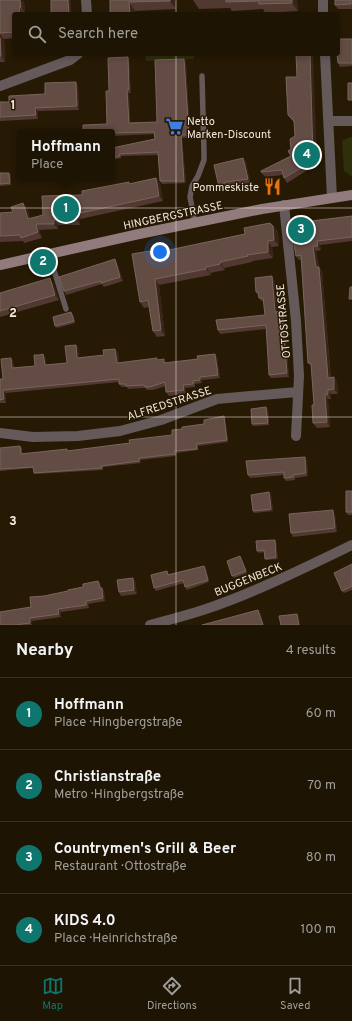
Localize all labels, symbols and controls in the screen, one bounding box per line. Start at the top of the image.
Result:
search box [12,12,340,56]
icon: search [26,23,48,45]
text: Search here [58,25,138,44]
text: 1 [10,98,16,114]
place label: Netto Marken-Discount [187,115,271,142]
supermarket icon: Netto Marken-Discount [164,117,184,137]
popup [17,129,115,181]
text: Hoffmann [31,138,101,157]
pin: 4 [294,140,320,170]
text: Place [31,157,63,173]
restaurant icon: Pommeskiste [262,177,282,197]
place label: Pommeskiste [192,181,259,195]
pin: 1 [53,194,79,224]
street label: HINGBERGSTRASSE [122,199,224,233]
pin: 3 [288,215,314,245]
your location [150,242,170,262]
pin: 2 [30,247,56,277]
street label: OTTOSTRASSE [274,283,294,359]
text: 2 [9,306,17,322]
street label: ALFREDSTRASSE [125,384,213,424]
text: 3 [9,514,17,530]
street label: BUGGENBECK [212,560,284,600]
text: Nearby [16,640,73,662]
text: 4 results [286,643,336,659]
text: Hoffmann [54,696,124,715]
text: 1 [26,706,32,722]
text: 60 m [306,706,336,722]
text: Place · Hingbergstraße [54,715,182,731]
text: Christianstraße [54,768,161,787]
text: 2 [25,778,33,794]
text: 70 m [307,778,336,794]
text: Metro · Hingbergstraße [54,787,184,803]
text: Countrymen's Grill & Beer [54,840,236,859]
text: 3 [25,850,33,866]
text: 80 m [306,850,336,866]
text: Restaurant · Ottostraße [54,859,186,875]
text: KIDS 4.0 [54,912,116,931]
text: 4 [25,922,33,938]
text: 100 m [300,922,336,938]
text: Place · Heinrichstraße [54,931,178,947]
tab: Map [42,975,64,1013]
tab: Directions [147,975,197,1013]
tab: Saved [280,975,310,1013]

